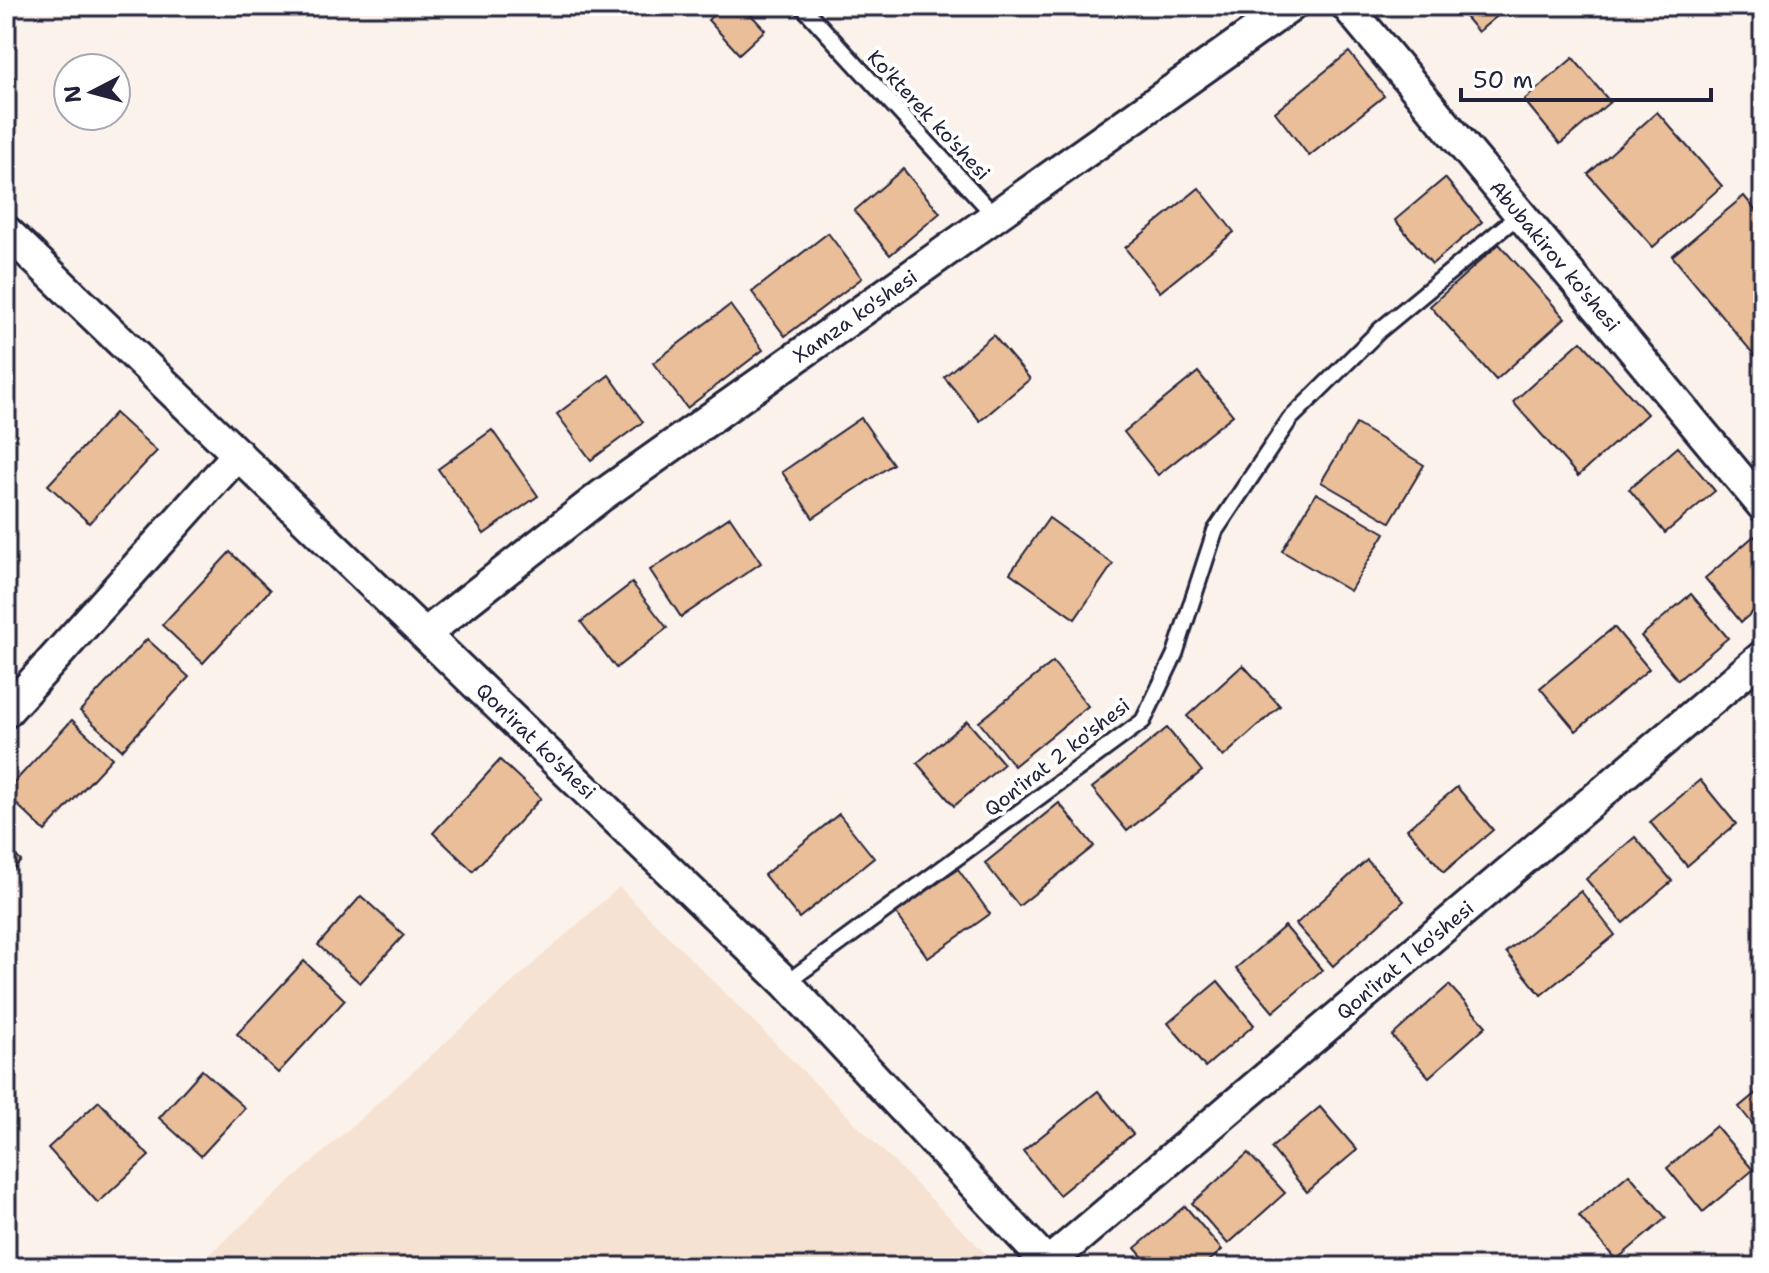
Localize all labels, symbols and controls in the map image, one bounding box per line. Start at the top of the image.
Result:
street label: Ko'kterek ko'shesi [862,44,996,186]
north arrow [52,52,132,132]
scale bar [1461,52,1711,102]
text: 50 m [1473,64,1533,96]
text: N [57,84,88,104]
street label: Abubakirov ko'shesi [1484,175,1626,337]
street label: Xamza ko'shesi [788,263,922,369]
street label: Qon'irat ko'shesi [471,677,601,805]
street label: Qon'irat 2 ko'shesi [979,692,1135,822]
street label: Qon'irat 1 ko'shesi [1331,895,1479,1025]

